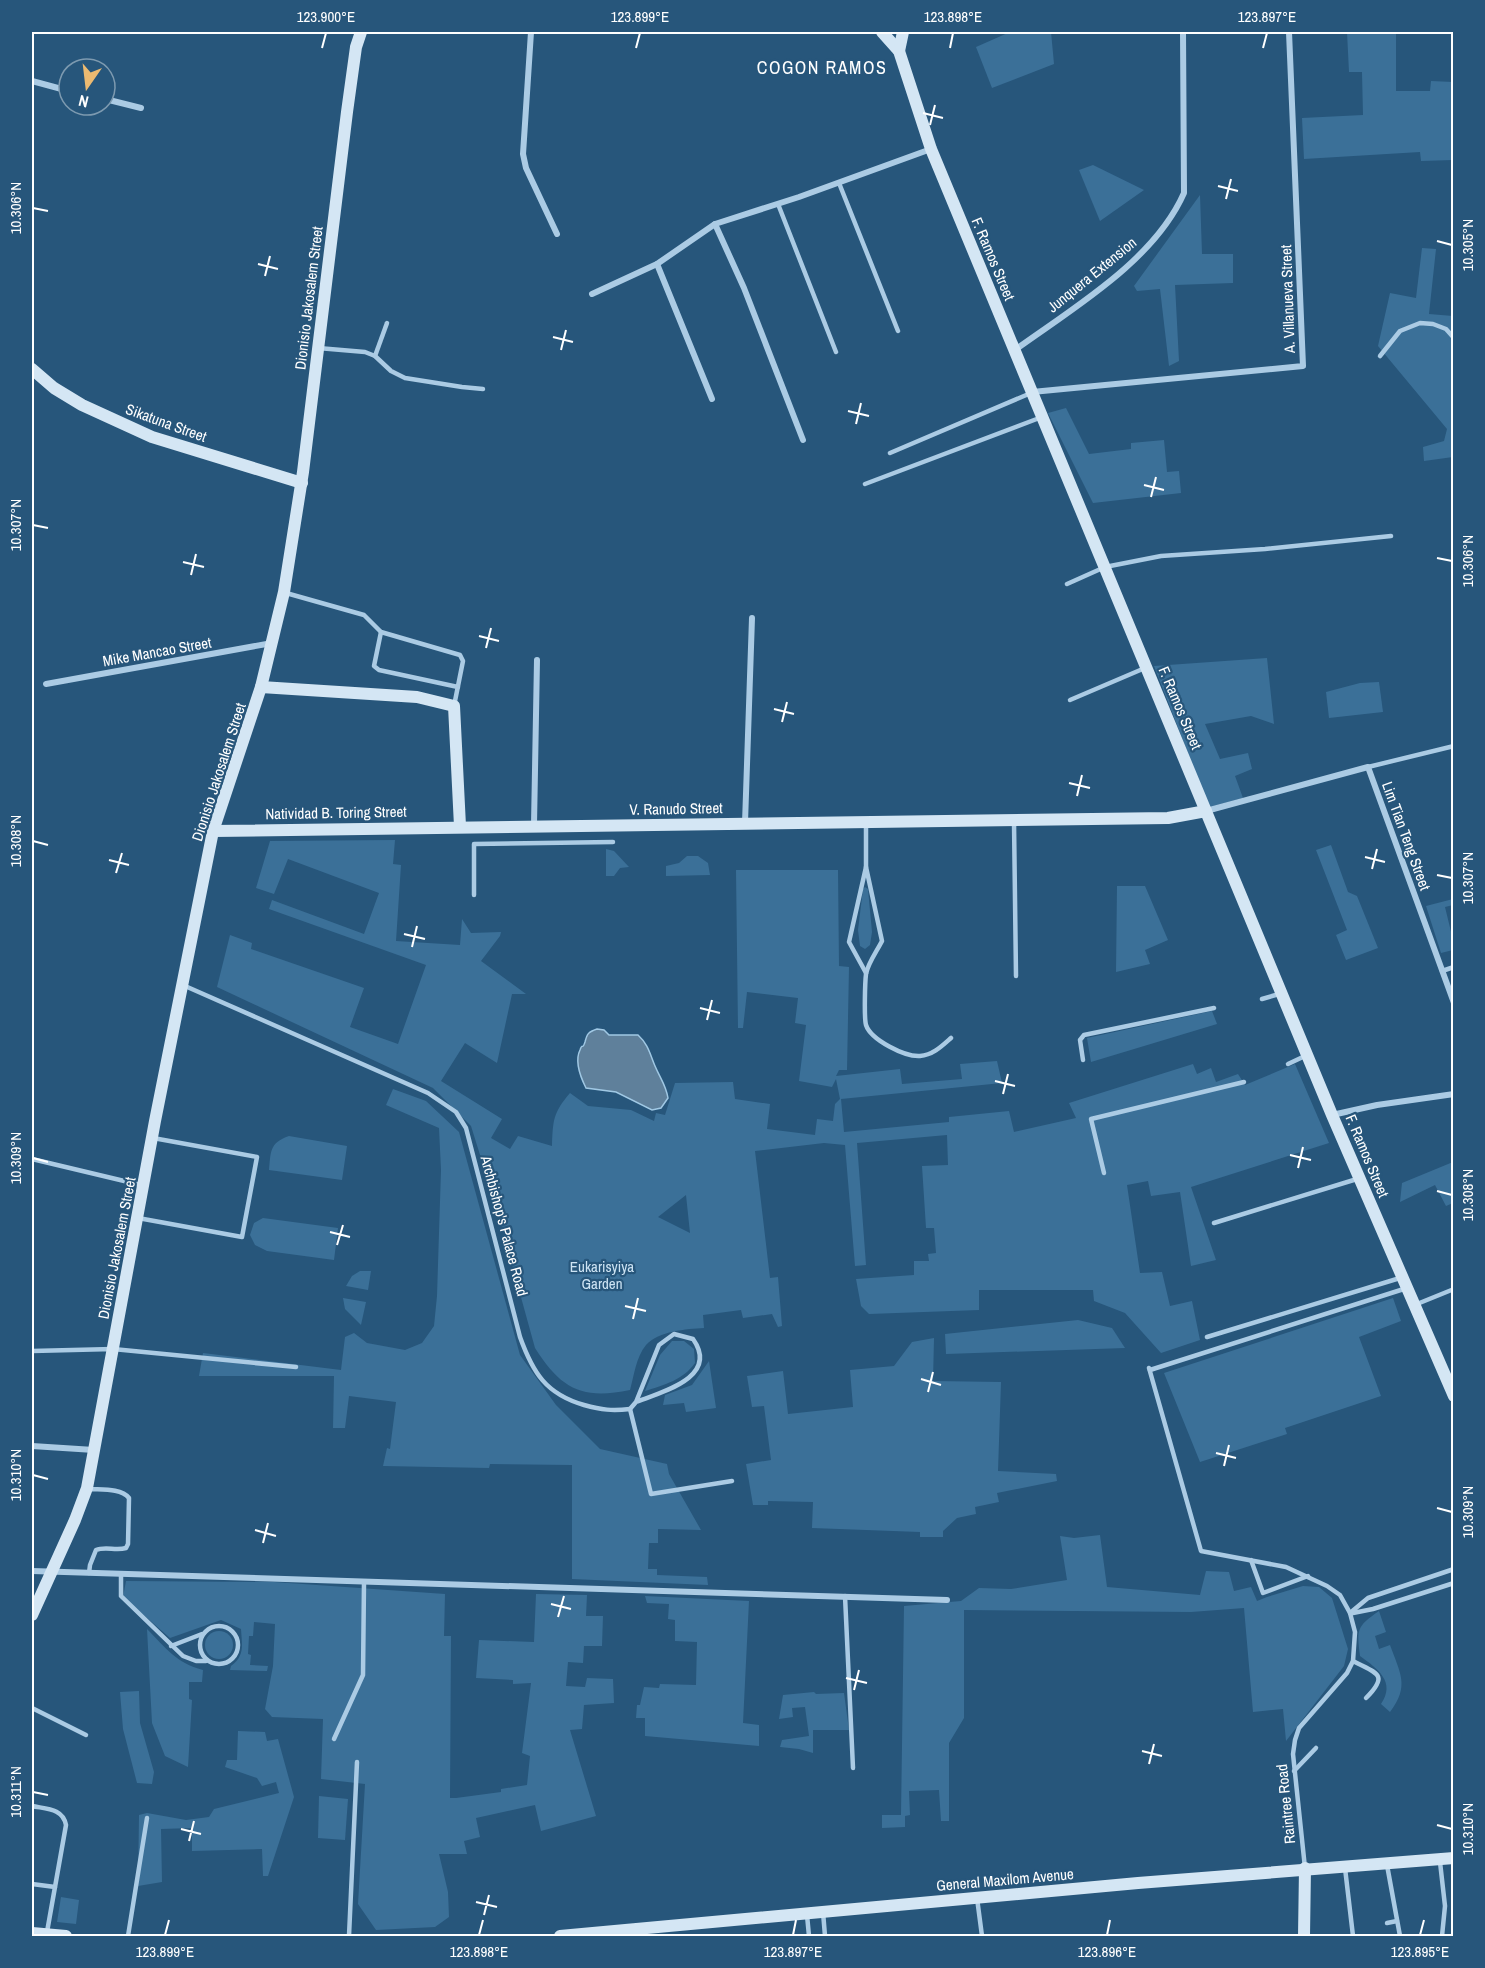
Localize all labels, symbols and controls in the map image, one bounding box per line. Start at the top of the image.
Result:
text: 123.900°E [297,6,355,27]
text: 123.899°E [611,6,669,27]
text: 123.898°E [924,6,982,27]
text: 123.897°E [1238,6,1296,27]
district label: COGON RAMOS [757,55,887,80]
north arrow [57,57,117,117]
text: N [76,90,91,113]
text: 10.306°N [5,182,26,234]
street label: F. Ramos Street [967,214,1021,304]
text: 10.305°N [1457,219,1478,271]
street label: Dionisio Jakosalem Street [289,224,328,371]
street label: Junquera Extension [1043,232,1141,317]
street label: A. Villanueva Street [1275,244,1300,355]
street label: Sikatuna Street [123,398,210,447]
text: 10.307°N [5,499,26,551]
text: 10.306°N [1457,535,1478,587]
street label: Mike Mancao Street [101,632,214,671]
street label: F. Ramos Street [1154,663,1208,753]
street label: Dionisio Jakosalem Street [186,699,251,844]
street label: Lim Tian Teng Street [1377,779,1436,894]
street label: V. Ranudo Street [629,797,723,820]
street label: Natividad B. Toring Street [265,801,407,824]
text: 10.308°N [5,815,26,867]
text: 10.307°N [1457,852,1478,904]
street label: F. Ramos Street [1341,1111,1395,1201]
text: 10.309°N [5,1132,26,1184]
street label: Archbishop's Palace Road [475,1152,533,1298]
text: 10.308°N [1457,1169,1478,1221]
street label: Dionisio Jakosalem Street [92,1175,141,1321]
park label: Eukarisyiya Garden [570,1256,634,1294]
text: 10.310°N [5,1449,26,1501]
text: 10.309°N [1457,1486,1478,1538]
street label: Raintree Road [1271,1763,1300,1845]
text: 10.311°N [5,1766,26,1818]
text: 10.310°N [1457,1803,1478,1855]
street label: General Maxilom Avenue [935,1863,1075,1896]
text: 123.899°E [136,1941,194,1962]
text: 123.898°E [450,1941,508,1962]
text: 123.897°E [764,1941,822,1962]
text: 123.896°E [1078,1941,1136,1962]
text: 123.895°E [1391,1941,1449,1962]

